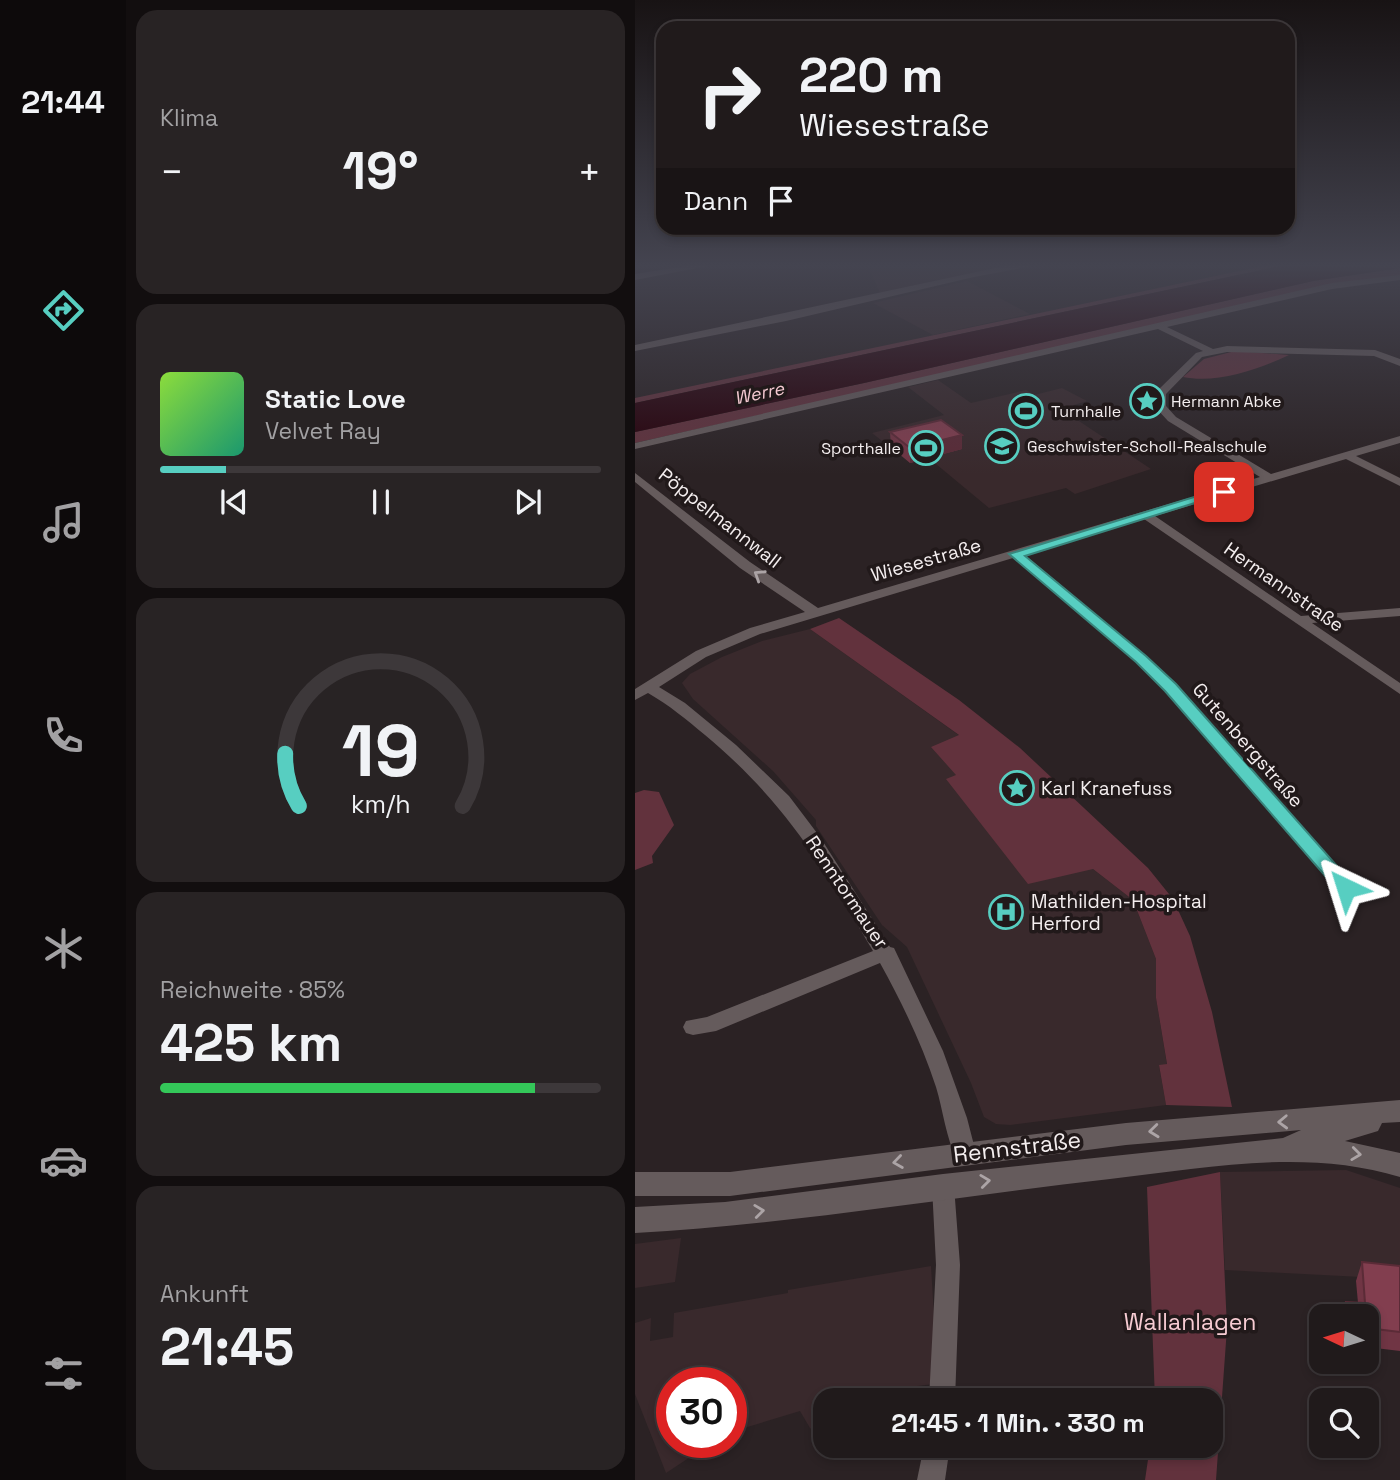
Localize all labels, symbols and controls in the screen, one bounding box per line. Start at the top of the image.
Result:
text: 220 m [799,44,943,106]
icon: right [684,49,775,140]
text: 21:44 [21,82,105,122]
text: Klima [160,103,218,133]
text: Wiesestraße [799,105,990,145]
text: 19° [342,138,419,204]
text: − [160,148,184,196]
text: + [577,148,601,196]
icon: arrive [762,182,800,220]
text: Dann [684,184,748,218]
icon: directions [39,286,88,335]
water label: Werre [732,376,787,409]
text: Static Love [265,382,406,416]
place icon: Hermann Abke [1128,382,1166,420]
place label: Hermann Abke [1171,391,1282,412]
sports icon: Turnhalle [1007,392,1045,430]
place label: Turnhalle [1051,401,1121,422]
text: Velvet Ray [265,416,381,446]
school or university icon: Geschwister-Scholl-Realschule [983,427,1021,465]
sports icon: Sporthalle [907,429,945,467]
place label: Geschwister-Scholl-Realschule [1027,436,1267,457]
place label: Sporthalle [821,438,901,459]
street label: Pöppelmannwall [654,462,786,574]
pin [1194,462,1254,522]
icon: arrive [1205,473,1243,511]
icon: previous [215,483,253,521]
icon: pause [362,483,400,521]
icon: next [509,483,547,521]
icon: music [39,498,88,547]
street label: Wiesestraße [868,532,984,588]
street label: Hermannstraße [1219,536,1349,638]
one-way arrow [754,570,767,583]
street label: Gutenbergstraße [1187,677,1309,813]
text: 19 [342,704,419,797]
icon: phone [39,711,88,760]
place icon: Karl Kranefuss [998,769,1036,807]
place label: Karl Kranefuss [1041,776,1172,801]
text: km/h [351,788,410,820]
street label: Renntormauer [800,831,894,953]
position arrow [1309,851,1383,925]
place label: Mathilden-Hospital Herford [1031,889,1207,936]
hospital icon: Mathilden-Hospital Herford [987,893,1025,931]
icon: climate [39,924,88,973]
text: Reichweite · 85% [160,975,345,1005]
text: 425 km [160,1010,342,1076]
one-way arrow [1277,1114,1288,1129]
one-way arrow [1148,1123,1159,1138]
street label: Rennstraße [951,1124,1083,1170]
icon: car [39,1136,88,1185]
one-way arrow [1351,1147,1362,1162]
one-way arrow [892,1155,904,1170]
one-way arrow [980,1174,991,1189]
one-way arrow [753,1203,765,1218]
text: Ankunft [160,1279,249,1309]
north arrow [1309,1304,1379,1374]
map controls [1309,1304,1379,1458]
park label: Wallanlagen [1124,1307,1256,1337]
text: 21:45 [160,1314,294,1380]
icon: filters [39,1349,88,1398]
speed limit sign: 30 [656,1367,747,1458]
button: search [1309,1388,1379,1458]
text: 21:45 · 1 Min. · 330 m [891,1406,1145,1440]

